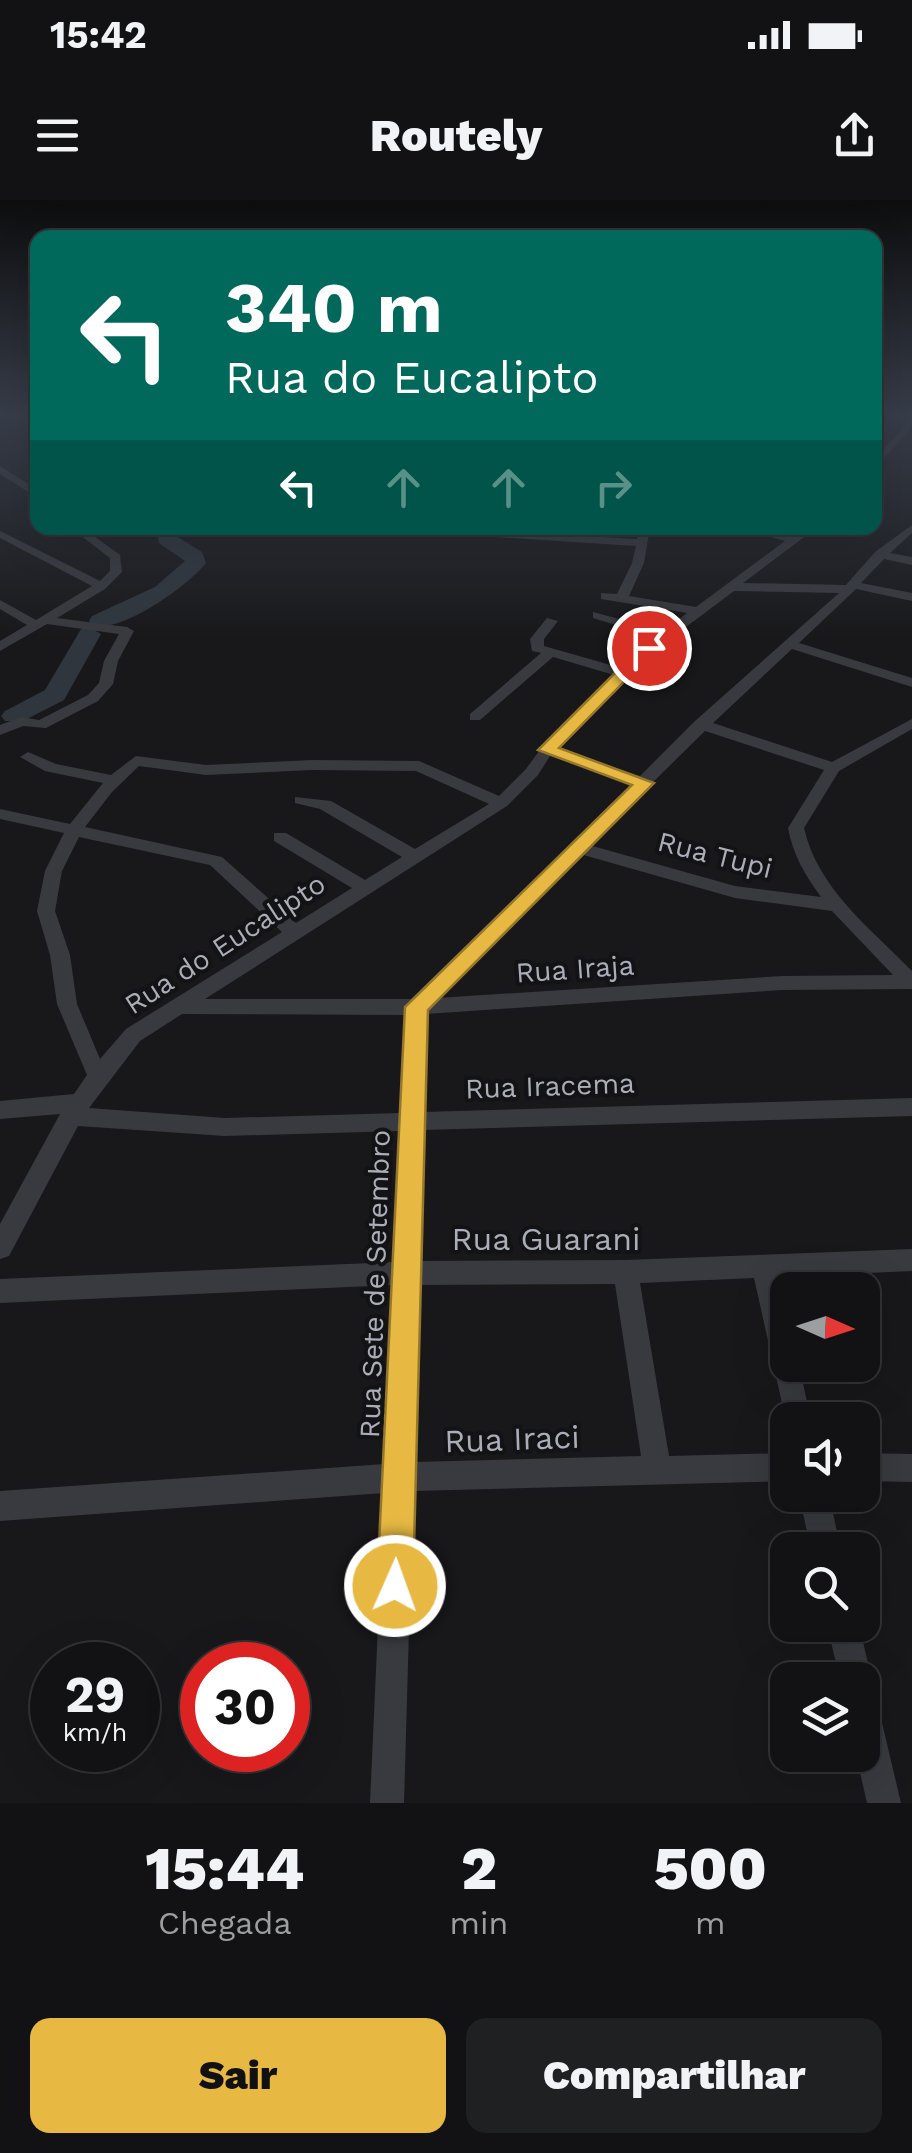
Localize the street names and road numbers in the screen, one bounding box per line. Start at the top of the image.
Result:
street label: Rua Tupi [654,825,776,885]
street label: Rua do Eucalipto [119,867,331,1021]
street label: Rua Iraja [515,948,635,990]
street label: Rua Iracema [465,1067,636,1105]
street label: Rua Sete de Setembro [353,1129,397,1439]
street label: Rua Guarani [451,1220,641,1258]
street label: Rua Iraci [444,1418,580,1460]

